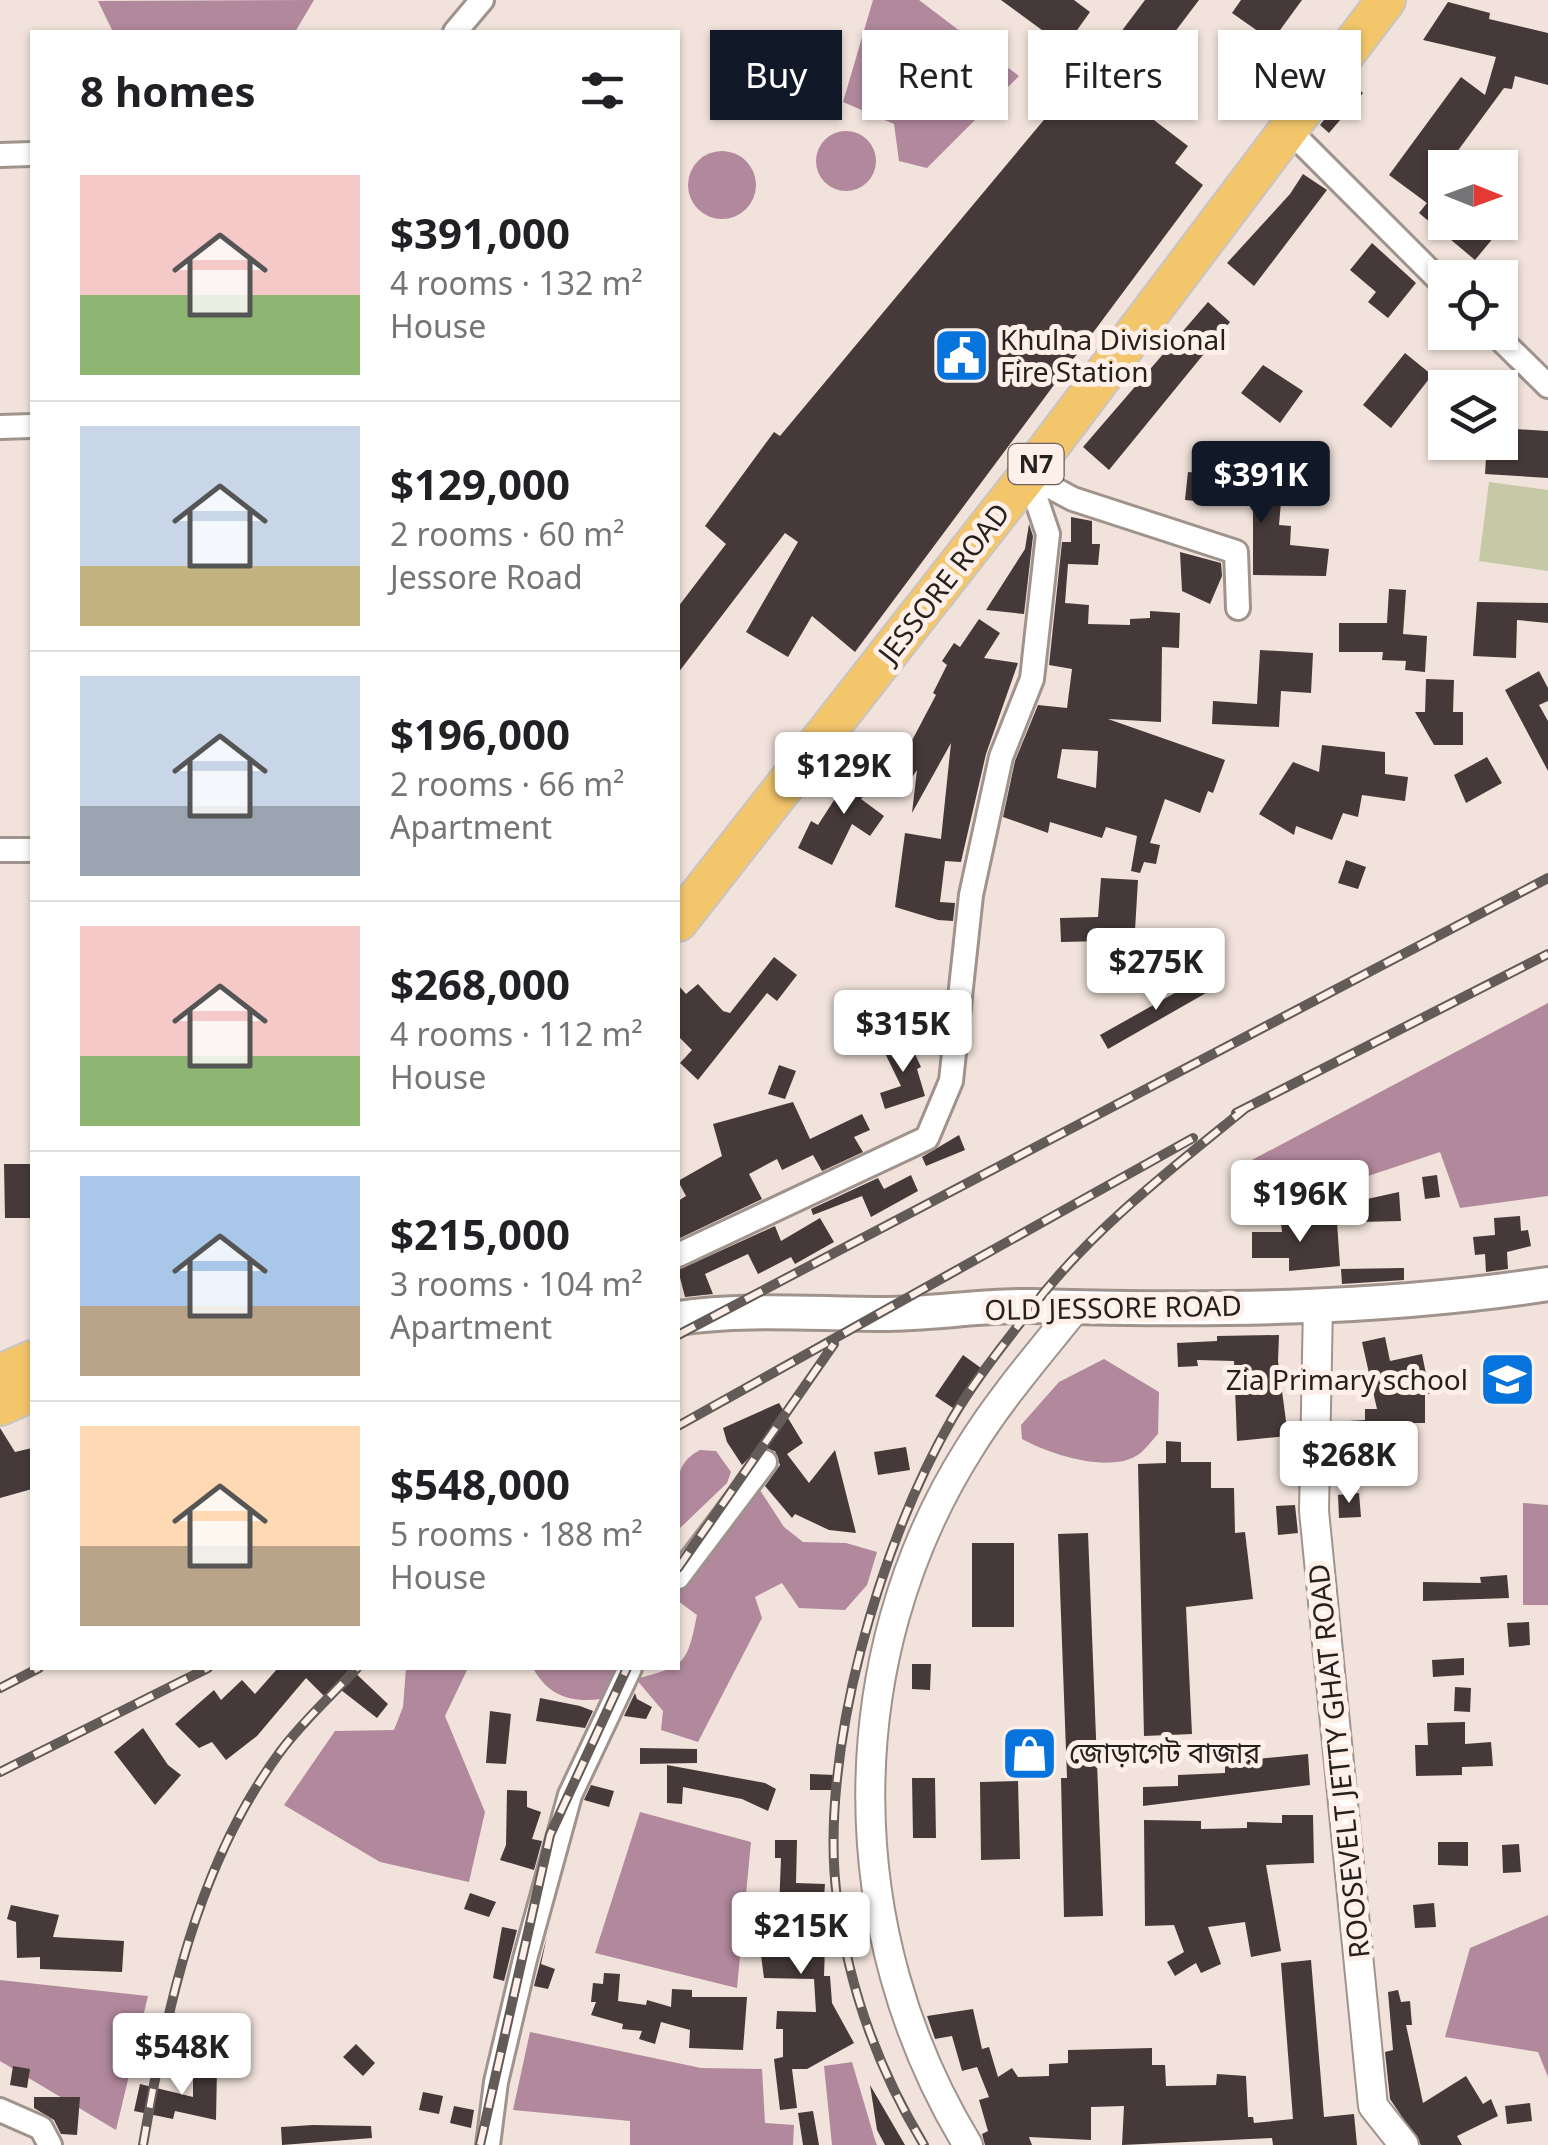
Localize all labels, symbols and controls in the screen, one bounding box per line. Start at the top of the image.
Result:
chip: Buy [710,30,842,120]
chip: Rent [862,30,1008,120]
chip: Filters [1028,30,1198,120]
chip: New [1218,30,1361,120]
text: 8 homes [80,62,256,119]
icon: filters [575,63,630,118]
north arrow [1428,150,1518,240]
map controls [1428,150,1518,460]
text: $391,000 [390,204,570,261]
icon: home [160,215,280,335]
button: locate [1428,260,1518,350]
text: 4 rooms · 132 m² [390,261,643,304]
text: House [390,304,486,347]
place label: Khulna Divisional Fire Station [1000,320,1226,390]
public building icon: Khulna Divisional Fire Station [931,326,991,386]
button: layers [1428,370,1518,460]
pin: $391K [1191,441,1331,526]
road number: N7 [1008,444,1064,484]
text: $391K [1214,452,1308,495]
text: $129,000 [390,455,570,512]
icon: home [160,466,280,586]
street label: JESSORE ROAD [867,495,1018,673]
text: 2 rooms · 60 m² [390,512,624,555]
text: Jessore Road [390,555,583,598]
text: $196,000 [390,705,570,762]
icon: home [160,716,280,836]
pin: $129K [774,732,914,817]
text: $129K [797,743,891,786]
text: 2 rooms · 66 m² [390,762,624,805]
text: Apartment [390,805,552,848]
pin: $275K [1086,928,1226,1013]
text: $275K [1109,939,1203,982]
text: $268,000 [390,955,570,1012]
icon: home [160,966,280,1086]
pin: $315K [833,990,973,1075]
text: $315K [856,1001,950,1044]
text: 4 rooms · 112 m² [390,1012,643,1055]
text: House [390,1055,486,1098]
pin: $196K [1230,1160,1370,1245]
text: $196K [1253,1171,1347,1214]
text: $215,000 [390,1205,570,1262]
icon: home [160,1216,280,1336]
text: 3 rooms · 104 m² [390,1262,643,1305]
street label: OLD JESSORE ROAD [984,1286,1242,1328]
text: Apartment [390,1305,552,1348]
school or university icon: Zia Primary school [1477,1350,1537,1410]
place label: Zia Primary school [1226,1360,1468,1398]
pin: $268K [1279,1421,1419,1506]
text: $268K [1302,1432,1396,1475]
text: $548,000 [390,1455,570,1512]
icon: home [160,1466,280,1586]
text: 5 rooms · 188 m² [390,1512,643,1555]
text: House [390,1555,486,1598]
street label: ROOSEVELT JETTY GHAT ROAD [1298,1562,1378,1960]
shop icon: জোড়াগেট বাজার [1000,1723,1060,1783]
place label: জোড়াগেট বাজার [1069,1733,1260,1771]
pin: $215K [731,1892,871,1977]
text: $215K [754,1903,848,1946]
pin: $548K [112,2013,252,2098]
text: $548K [135,2024,229,2067]

